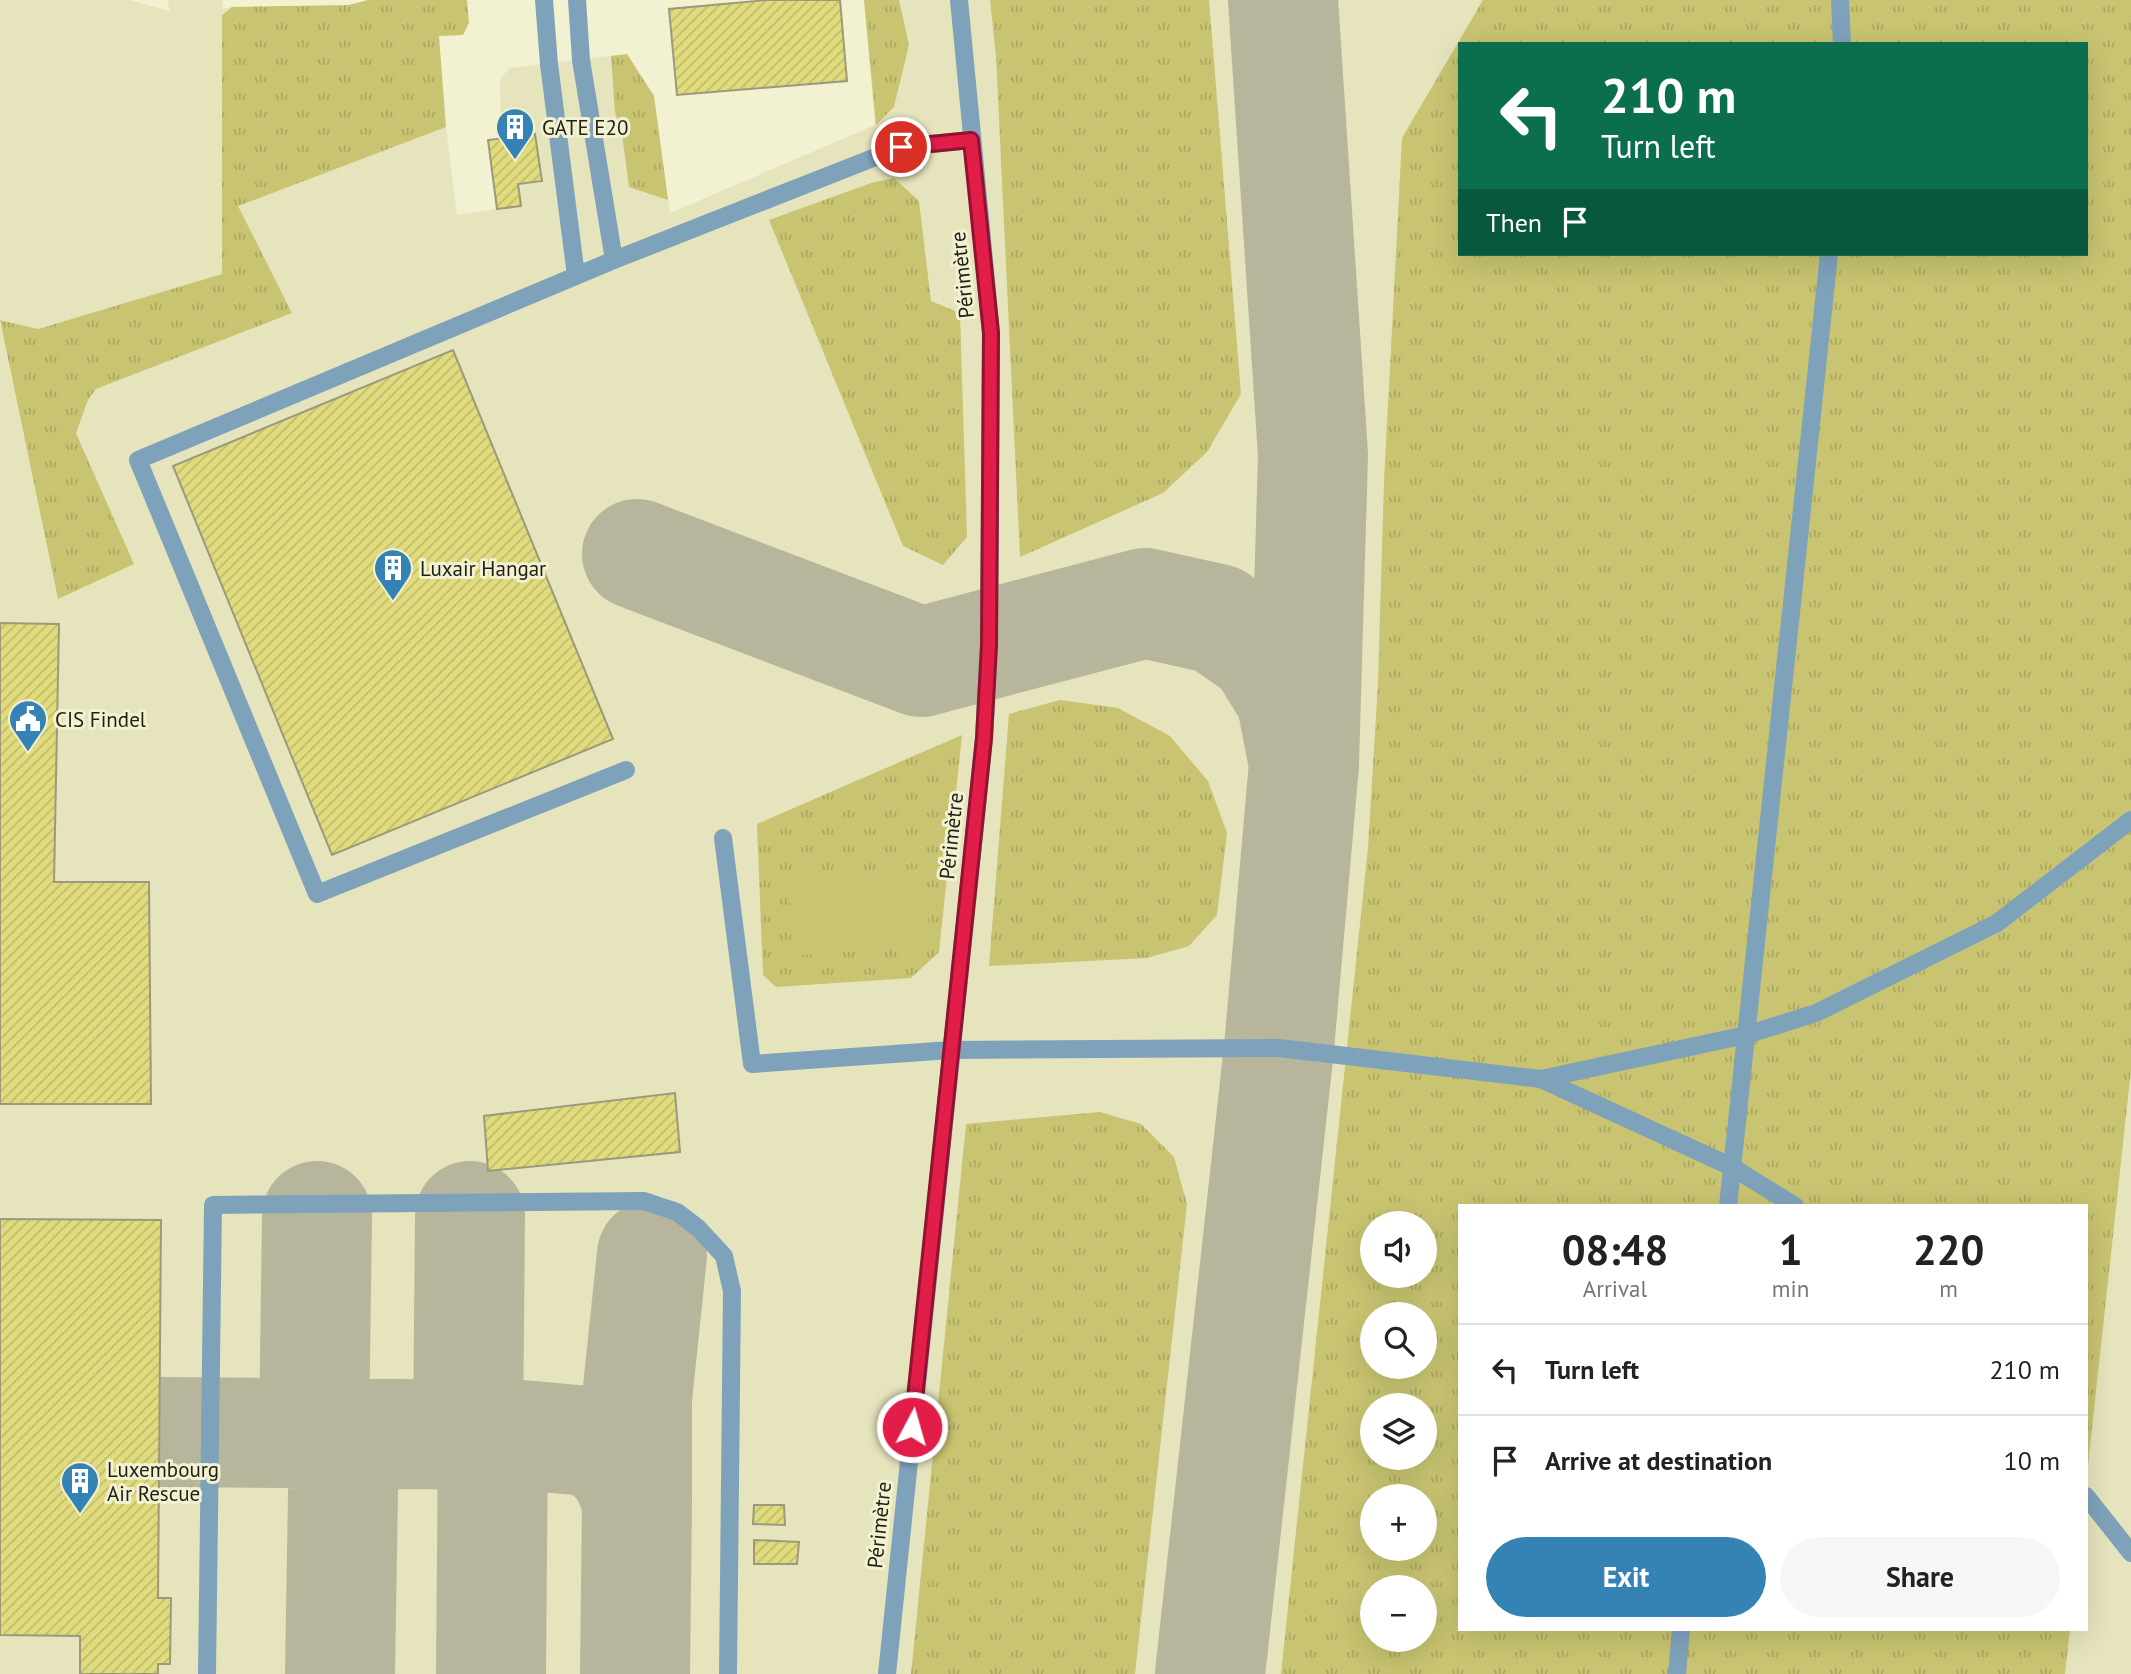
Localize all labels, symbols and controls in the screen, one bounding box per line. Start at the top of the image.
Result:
text: 210 m [1601,63,1736,127]
icon: left [1486,70,1577,161]
building icon: GATE E20 [494,106,536,161]
place label: GATE E20 [542,114,628,141]
pin [871,117,931,177]
text: Turn left [1601,125,1716,167]
icon: arrive [882,128,920,166]
icon: arrive [1556,203,1594,241]
text: Then [1486,206,1542,239]
street label: Périmètre [944,230,980,320]
building icon: Luxair Hangar [372,547,414,602]
place label: Luxair Hangar [420,555,546,582]
public building icon: CIS Findel [7,698,49,753]
place label: CIS Findel [55,706,146,733]
street label: Périmètre [933,791,969,881]
map controls [1360,1211,1437,1652]
button: sound [1360,1211,1437,1288]
text: 08:48 [1562,1222,1668,1277]
text: 1 [1779,1222,1802,1277]
text: 220 [1913,1222,1984,1277]
text: Arrival [1583,1274,1647,1303]
text: min [1772,1274,1809,1303]
text: m [1939,1274,1958,1303]
button: search [1360,1302,1437,1379]
icon: left [1486,1351,1524,1389]
text: Turn left [1545,1353,1639,1386]
text: 210 m [1989,1353,2060,1386]
position arrow [875,1390,949,1464]
button: layers [1360,1393,1437,1470]
icon: arrive [1486,1442,1524,1480]
text: Arrive at destination [1545,1444,1772,1477]
text: 10 m [2004,1444,2060,1477]
place label: Luxembourg Air Rescue [107,1456,219,1507]
building icon: Luxembourg Air Rescue [59,1460,101,1515]
street label: Périmètre [861,1480,897,1570]
button: + [1360,1484,1437,1561]
button: Exit [1486,1537,1766,1617]
button: Share [1780,1537,2060,1617]
button: − [1360,1575,1437,1652]

